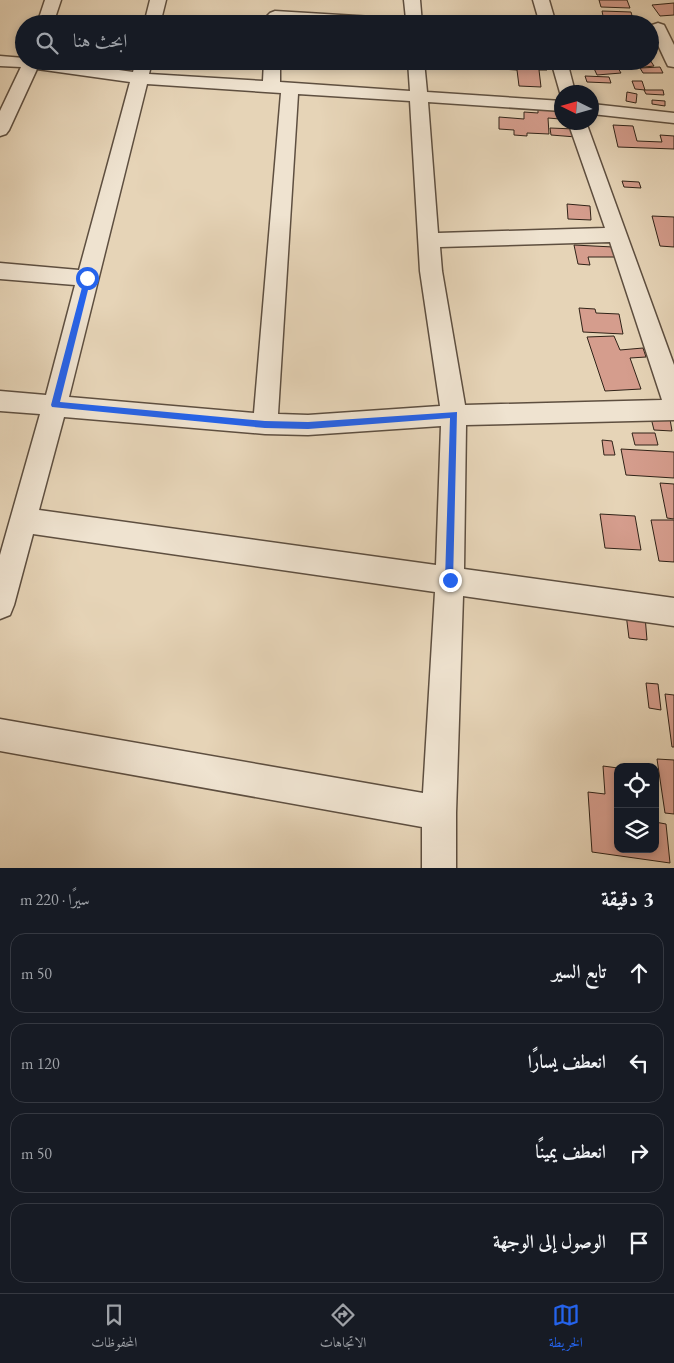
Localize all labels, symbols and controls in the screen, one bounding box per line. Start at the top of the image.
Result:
search box [15,15,659,70]
text: ابحث هنا [73,28,127,53]
icon: search [33,29,61,57]
north arrow [554,85,599,130]
route start [76,267,99,290]
route end [439,569,462,592]
map controls [614,763,659,853]
button: locate [614,763,659,808]
button: layers [614,808,659,853]
text: 3 دقيقة [601,885,654,912]
text: سيرًا · 220 m [20,889,90,910]
text: تابع السير [552,959,606,984]
icon: ahead [625,959,653,987]
text: 50 m [21,963,52,984]
text: انعطف يسارًا [528,1049,606,1074]
icon: left [625,1049,653,1077]
text: 120 m [21,1053,60,1074]
text: انعطف يمينًا [535,1139,606,1164]
icon: right [625,1139,653,1167]
text: 50 m [21,1143,52,1164]
text: الوصول إلى الوجهة [493,1229,606,1254]
icon: arrive [625,1229,653,1257]
tab: المحفوظات [91,1301,137,1356]
tab: الاتجاهات [320,1301,366,1356]
tab: الخريطة [549,1301,583,1356]

